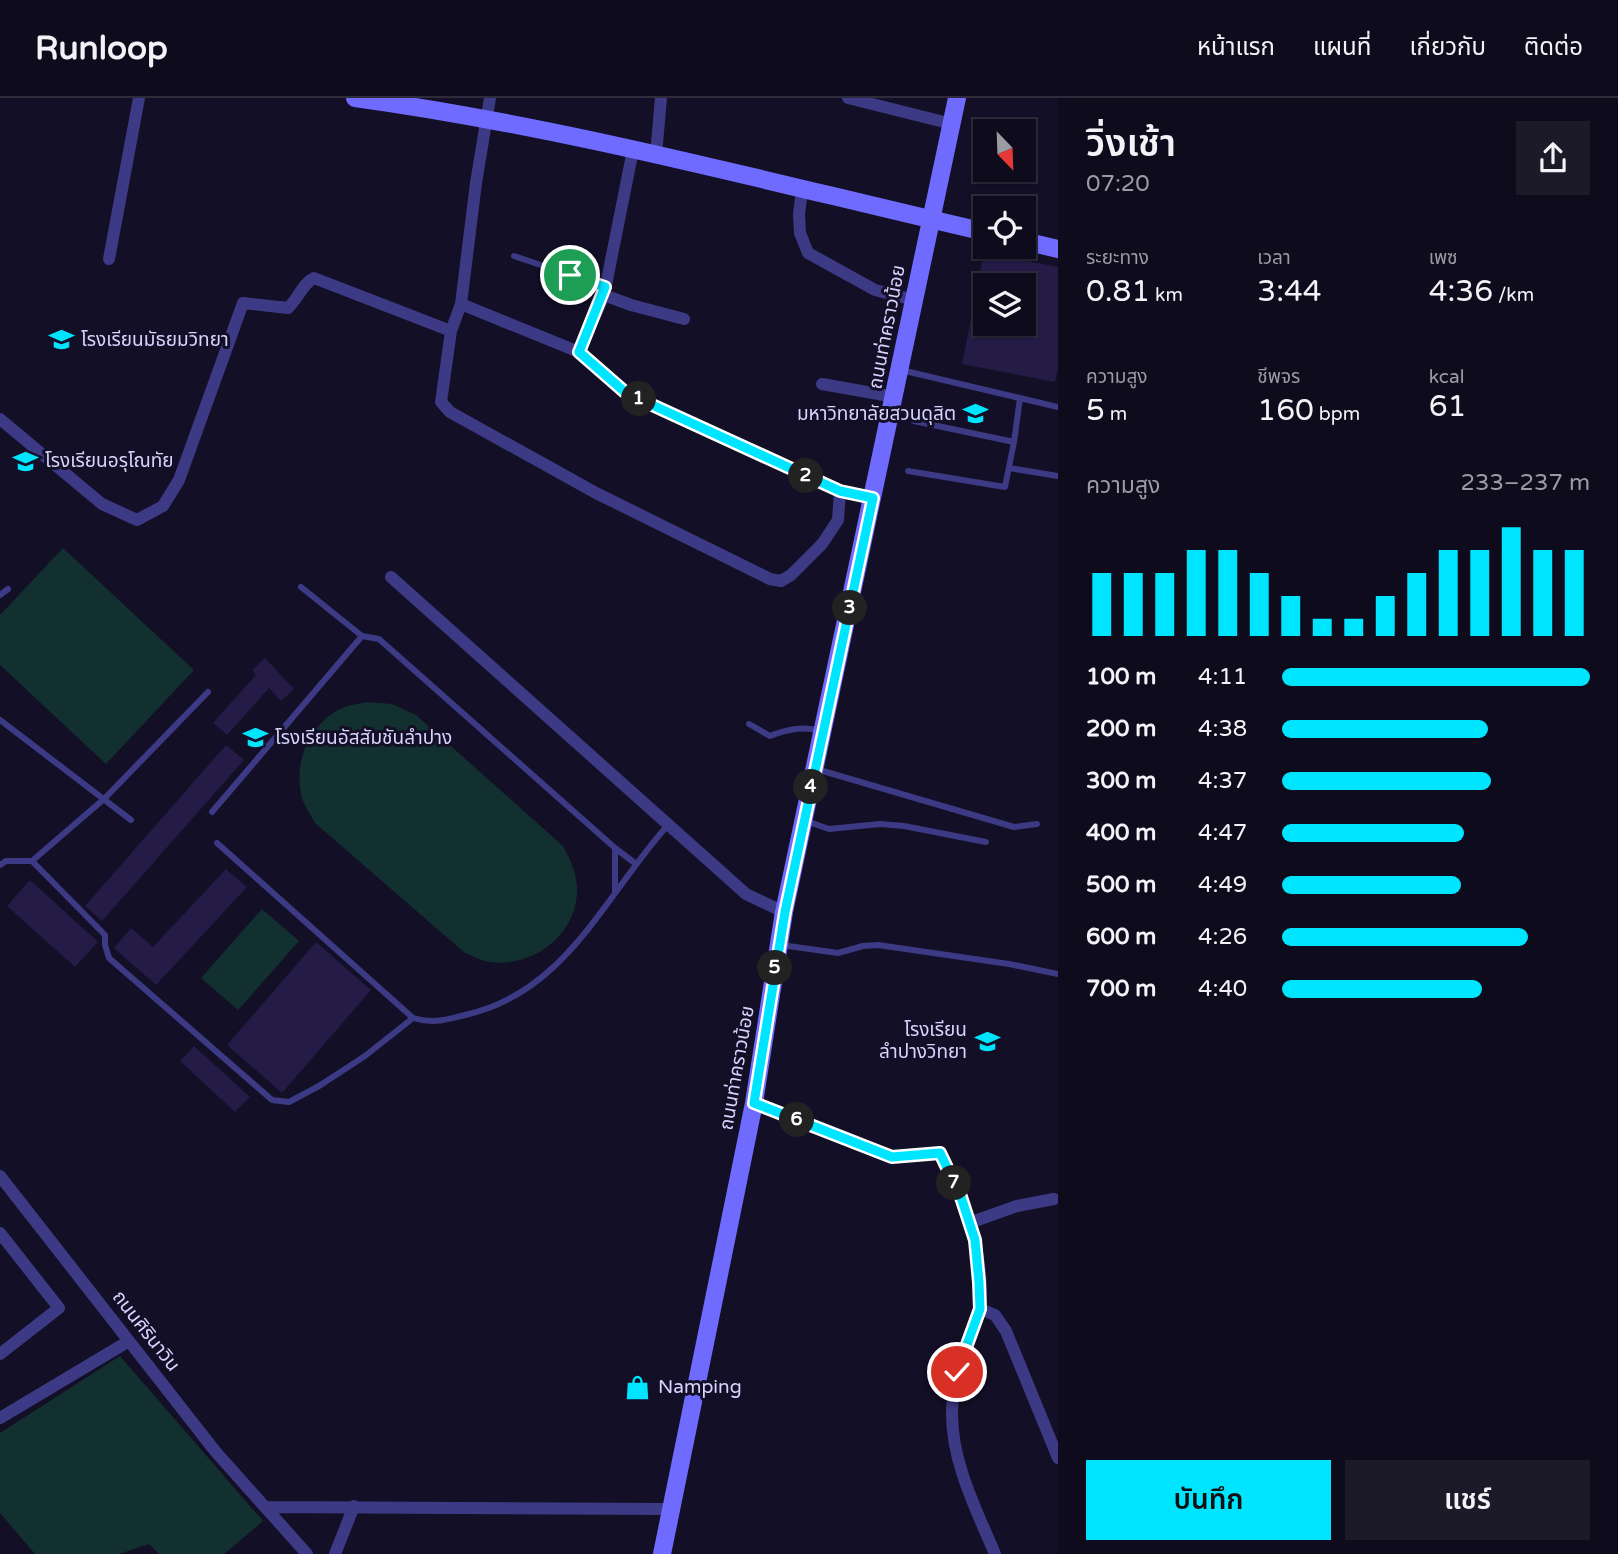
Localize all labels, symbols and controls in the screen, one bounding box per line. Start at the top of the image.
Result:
text: Runloop [35,29,168,68]
text: หน้าแรก [1197,33,1275,62]
text: แผนที่ [1313,33,1371,62]
text: เกี่ยวกับ [1409,33,1486,62]
text: ติดต่อ [1524,33,1583,62]
north arrow [973,119,1036,182]
map controls [973,119,1036,336]
text: วิ่งเช้า [1086,121,1176,167]
button: share [1516,121,1590,195]
text: 07:20 [1086,170,1150,198]
button: locate [973,196,1036,259]
pin [540,245,600,305]
text: ระยะทาง [1086,247,1149,269]
text: เวลา [1257,247,1291,269]
text: เพซ [1429,247,1458,269]
icon: arrive [551,256,589,294]
street label: ถนนท่าคราวน้อย [863,263,910,391]
button: layers [973,273,1036,336]
text: 0.81 [1086,273,1150,310]
text: 3:44 [1257,273,1322,310]
text: 4:36 [1429,273,1493,310]
text: km [1150,284,1183,306]
text: /km [1493,284,1534,306]
school or university icon: โรงเรียนมัธยมวิทยา [47,326,75,354]
place label: โรงเรียนมัธยมวิทยา [81,329,229,351]
text: ความสูง [1086,366,1147,388]
text: ชีพจร [1257,366,1300,388]
text: kcal [1429,366,1464,388]
pin: 1 [622,382,656,416]
text: 1 [633,387,644,409]
text: 61 [1429,388,1466,425]
text: 5 [1086,392,1105,429]
text: 160 [1257,392,1314,429]
school or university icon: มหาวิทยาลัยสวนดุสิต [962,400,990,428]
place label: มหาวิทยาลัยสวนดุสิต [797,403,956,425]
text: m [1105,403,1127,425]
text: bpm [1314,403,1360,425]
school or university icon: โรงเรียนอรุโณทัย [11,447,39,475]
place label: โรงเรียนอรุโณทัย [45,450,174,472]
pin: 2 [788,458,824,494]
text: 2 [800,464,811,486]
text: 233–237 m [1461,469,1590,497]
text: ความสูง [1086,472,1160,500]
pin: 3 [832,590,868,626]
text: 3 [844,596,855,618]
text: 100 m [1086,663,1156,691]
text: 4:11 [1198,663,1247,691]
text: 200 m [1086,715,1156,743]
text: 4:38 [1198,715,1247,743]
school or university icon: โรงเรียนอัสสัมชันลำปาง [241,724,269,752]
place label: โรงเรียนอัสสัมชันลำปาง [275,727,452,749]
text: 300 m [1086,767,1156,795]
text: 4:37 [1198,767,1247,795]
pin: 4 [794,770,828,804]
text: 4 [805,775,816,797]
text: 400 m [1086,819,1156,847]
text: 4:47 [1198,819,1247,847]
text: 500 m [1086,871,1156,899]
text: 4:49 [1198,871,1247,899]
text: 600 m [1086,923,1156,951]
text: 4:26 [1198,923,1247,951]
pin: 5 [758,950,792,986]
text: 5 [769,956,780,978]
text: 700 m [1086,975,1156,1003]
text: 4:40 [1198,975,1247,1003]
street label: ถนนท่าคราวน้อย [714,1004,759,1132]
place label: โรงเรียน ลำปางวิทยา [879,1019,967,1063]
school or university icon: โรงเรียน ลำปางวิทยา [973,1027,1001,1055]
pin: 6 [780,1102,814,1138]
text: 6 [791,1108,802,1130]
pin: 7 [936,1166,972,1200]
text: 7 [948,1171,959,1193]
street label: ถนนศิรินาวิน [108,1286,184,1376]
pin [927,1342,987,1402]
icon: check [938,1353,976,1391]
shop icon: Namping [624,1373,652,1401]
place label: Namping [658,1376,742,1398]
button: บันทึก [1086,1460,1331,1540]
button: แชร์ [1345,1460,1590,1540]

